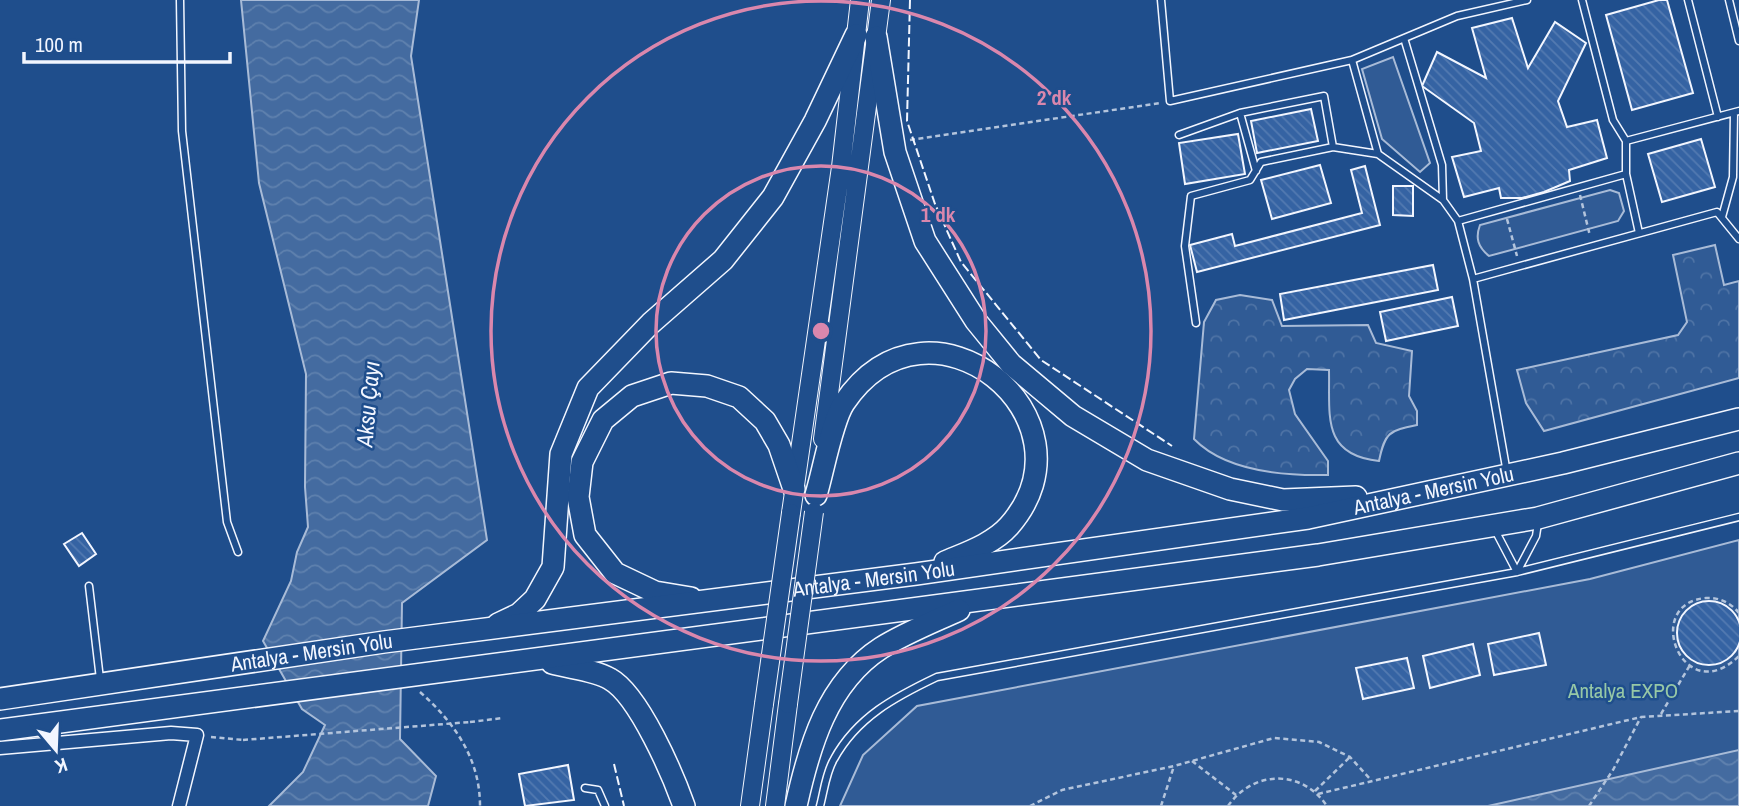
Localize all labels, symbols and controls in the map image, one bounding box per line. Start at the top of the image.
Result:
scale bar [24,21,231,65]
text: 100 m [35,30,83,59]
text: 2 dk [1037,83,1072,112]
text: 1 dk [921,200,956,229]
centre of rings [809,319,833,343]
water label: Aksu Çayı [348,360,387,449]
street label: Antalya - Mersin Yolu [1350,459,1516,522]
street label: Antalya - Mersin Yolu [790,554,957,604]
street label: Antalya - Mersin Yolu [228,626,394,679]
park label: Antalya EXPO [1567,676,1678,705]
north arrow [21,715,91,785]
text: K [51,752,71,780]

